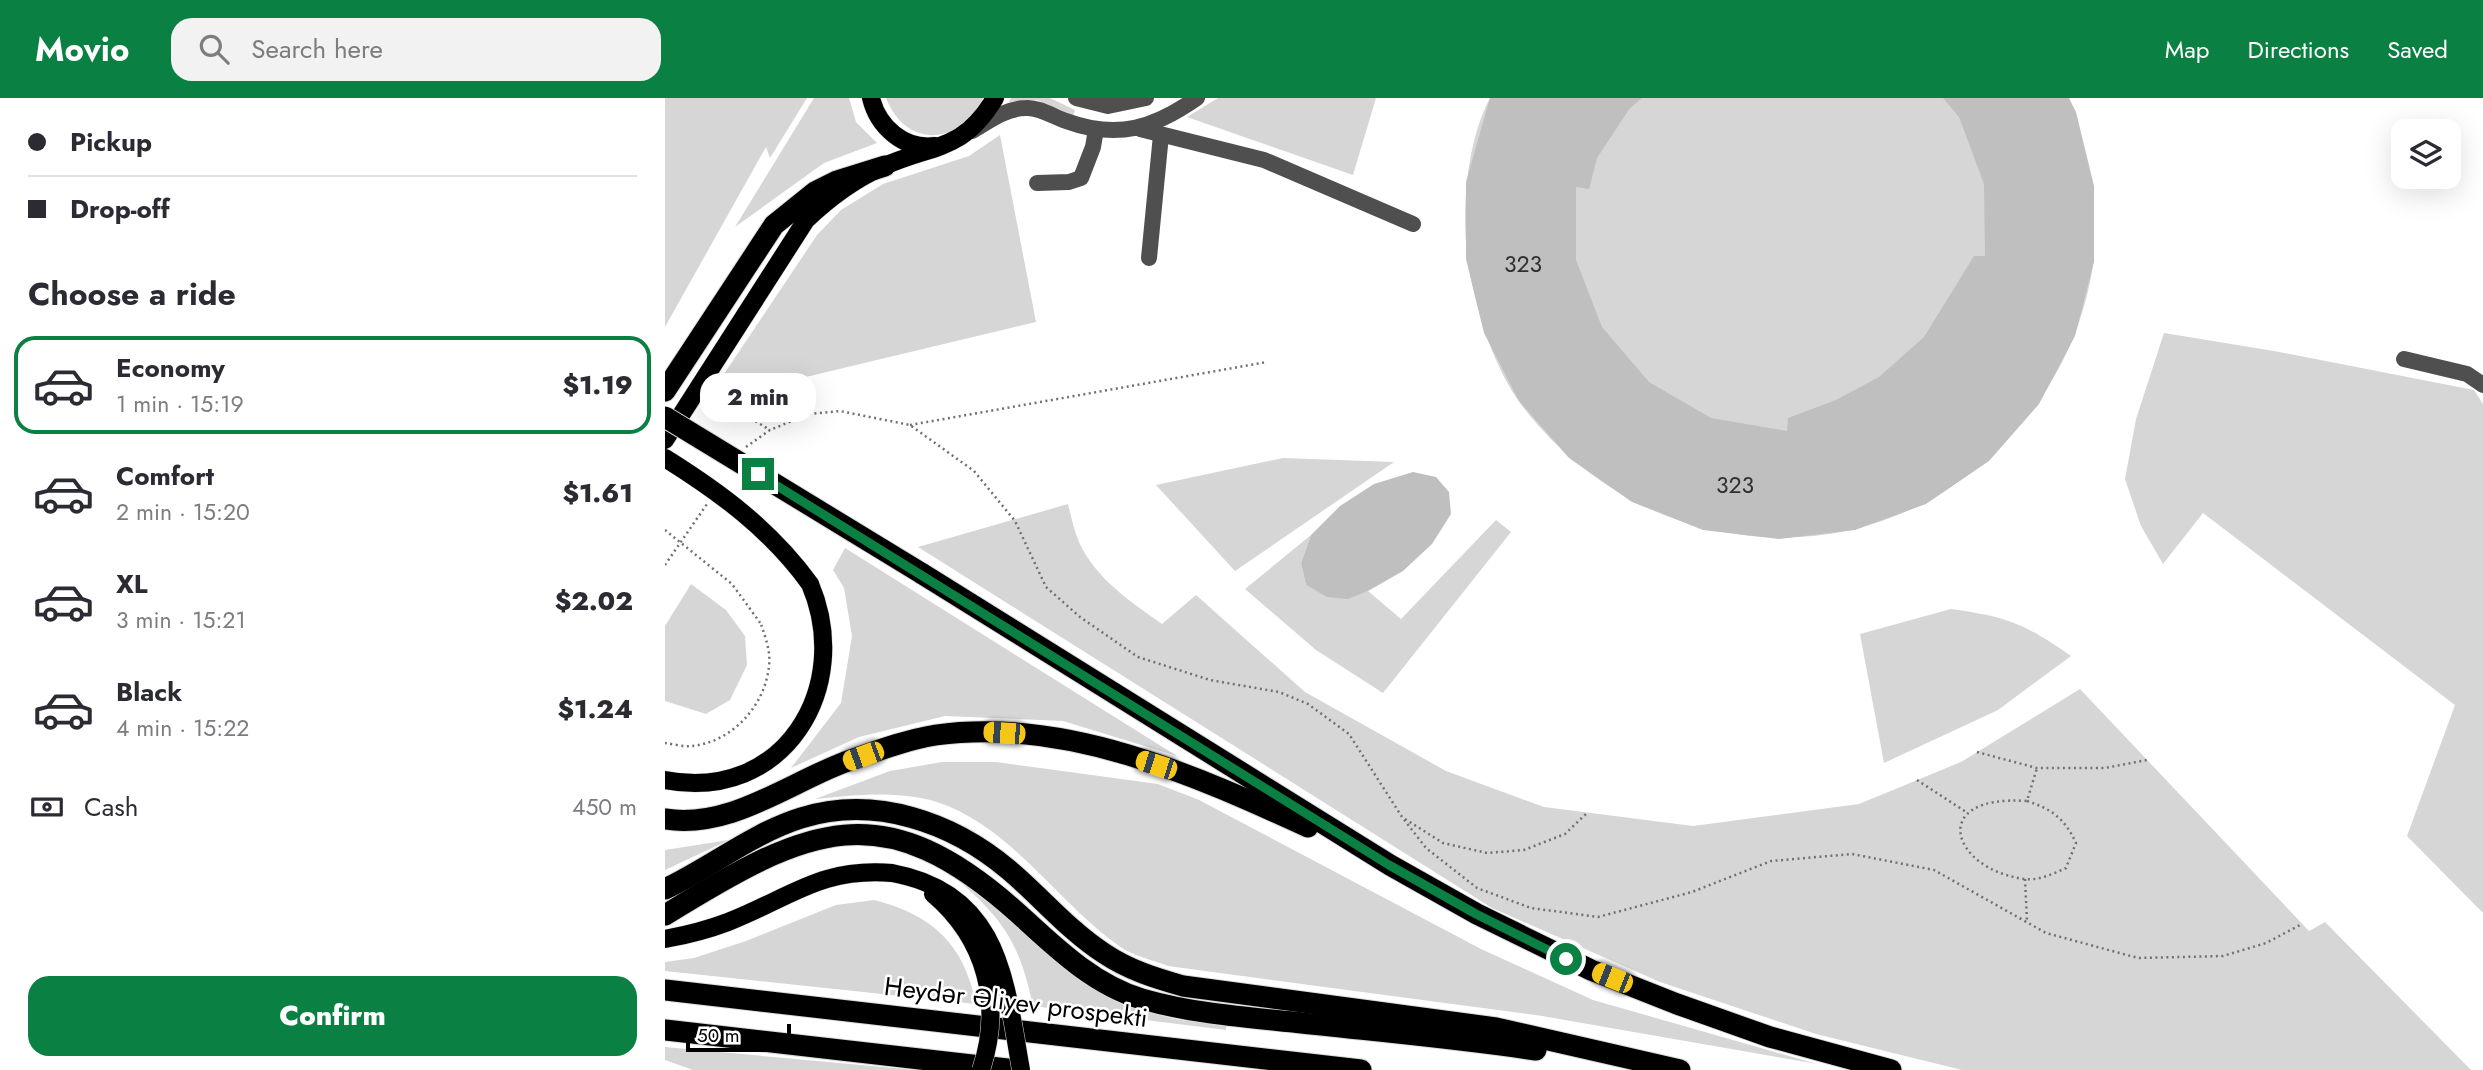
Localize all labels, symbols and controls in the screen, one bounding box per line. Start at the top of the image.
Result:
search box [171,18,661,81]
text: Movio [35,26,129,73]
icon: search [195,30,233,68]
text: Search here [251,30,383,68]
text: Map [2165,32,2210,67]
text: Directions [2248,32,2349,67]
text: Saved [2387,32,2448,67]
map controls [2391,119,2461,189]
button: layers [2391,119,2461,189]
text: Pickup [70,123,152,161]
text: Drop-off [70,190,170,228]
house number: 323 [1504,247,1542,281]
text: Choose a ride [28,271,236,317]
text: Economy [116,349,225,387]
icon: car [32,354,95,417]
text: $1.19 [562,366,633,404]
callout: 2 min [700,372,816,422]
text: 2 min [727,380,789,414]
text: 1 min · 15:19 [116,387,244,421]
text: Comfort [116,457,214,495]
route end [742,458,774,490]
icon: car [32,462,95,525]
house number: 323 [1716,468,1754,502]
text: $1.61 [562,474,633,512]
text: 2 min · 15:20 [116,495,250,529]
text: XL [116,565,148,603]
icon: car [32,570,95,633]
text: $2.02 [555,582,633,620]
text: 3 min · 15:21 [116,603,246,637]
text: Black [116,673,182,711]
icon: car [32,678,95,741]
text: $1.24 [557,690,633,728]
text: 4 min · 15:22 [116,711,249,745]
car [983,721,1026,745]
car [840,739,887,773]
car [1133,749,1180,781]
icon: cash [28,788,66,826]
text: Cash [84,788,138,826]
text: 450 m [572,790,637,824]
route start [1550,943,1582,975]
car [1589,960,1636,996]
street label: Heydər Əliyev prospekti [882,967,1150,1037]
button: Confirm [28,976,637,1056]
scale bar [686,1021,791,1053]
text: 50 m [697,1022,740,1049]

